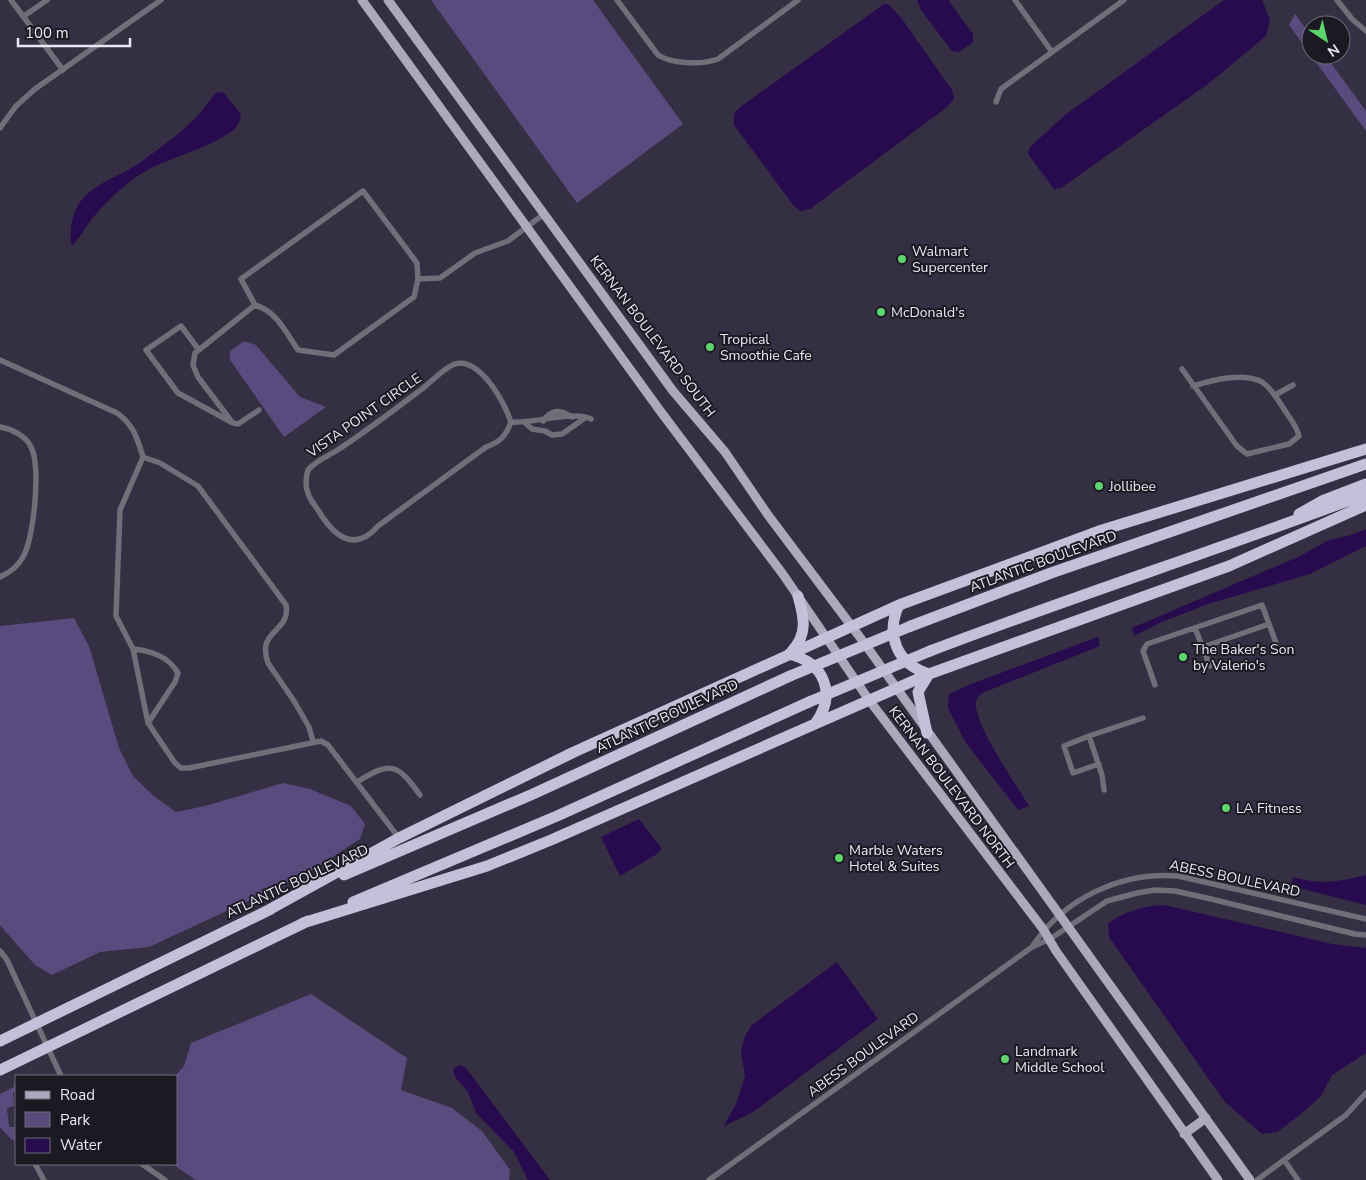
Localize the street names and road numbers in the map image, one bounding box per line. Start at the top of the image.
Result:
street label: KERNAN BOULEVARD SOUTH [585,252,720,421]
street label: VISTA POINT CIRCLE [302,369,425,463]
street label: ATLANTIC BOULEVARD [967,526,1119,597]
street label: ATLANTIC BOULEVARD [593,675,742,758]
street label: KERNAN BOULEVARD NORTH [884,702,1019,872]
street label: ATLANTIC BOULEVARD [223,840,372,923]
street label: ABESS BOULEVARD [1168,855,1302,902]
street label: ABESS BOULEVARD [804,1008,923,1101]

